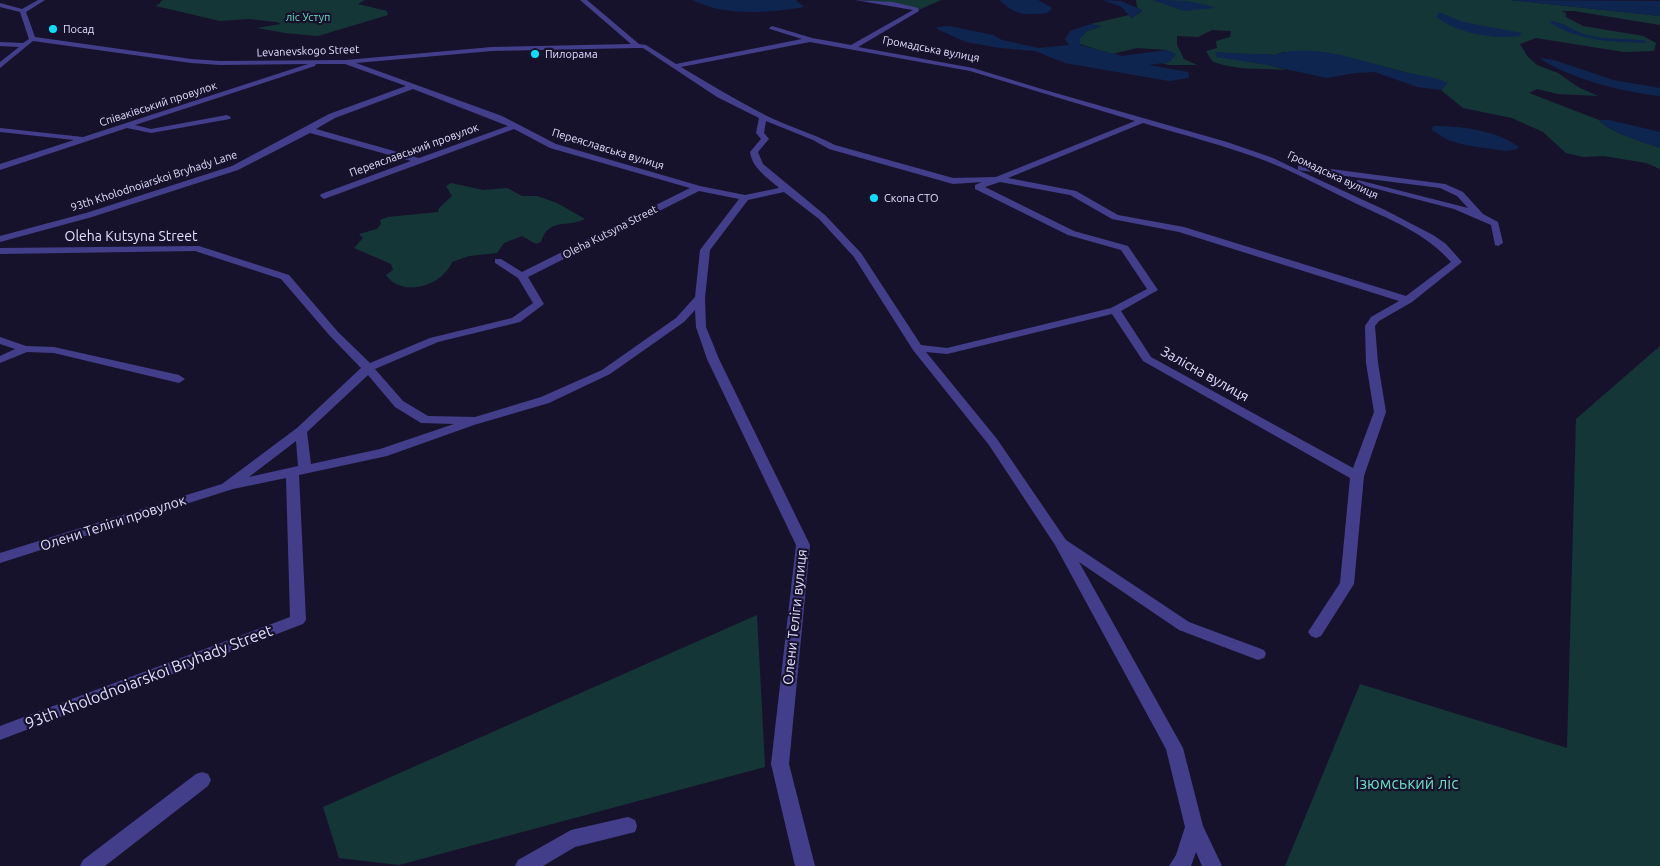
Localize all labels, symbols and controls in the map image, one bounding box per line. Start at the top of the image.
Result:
park label: ліс Уступ [286,10,330,24]
place label: Посад [63,22,94,36]
marker: Посад [47,23,59,35]
street label: Громадська вулиця [881,33,981,65]
street label: Levanevskogo Street [256,43,360,59]
place label: Пилорама [545,47,598,61]
marker: Пилорама [529,48,541,60]
street label: Співаківський провулок [98,79,218,129]
street label: Переяславський провулок [348,120,480,180]
street label: Переяславська вулиця [550,126,666,172]
street label: 93th Kholodnoiarskoi Bryhady Lane [69,148,239,214]
street label: Громадська вулиця [1286,148,1380,202]
place label: Скопа СТО [884,191,939,205]
marker: Скопа СТО [868,192,880,204]
street label: Oleha Kutsyna Street [560,202,660,262]
street label: Oleha Kutsyna Street [65,228,197,244]
street label: Залісна вулиця [1158,343,1252,405]
street label: Олени Теліги провулок [38,492,188,554]
street label: Олени Теліги вулиця [780,548,810,686]
street label: 93th Kholodnoiarskoi Bryhady Street [22,621,276,733]
park label: Ізюмський ліс [1355,774,1459,794]

